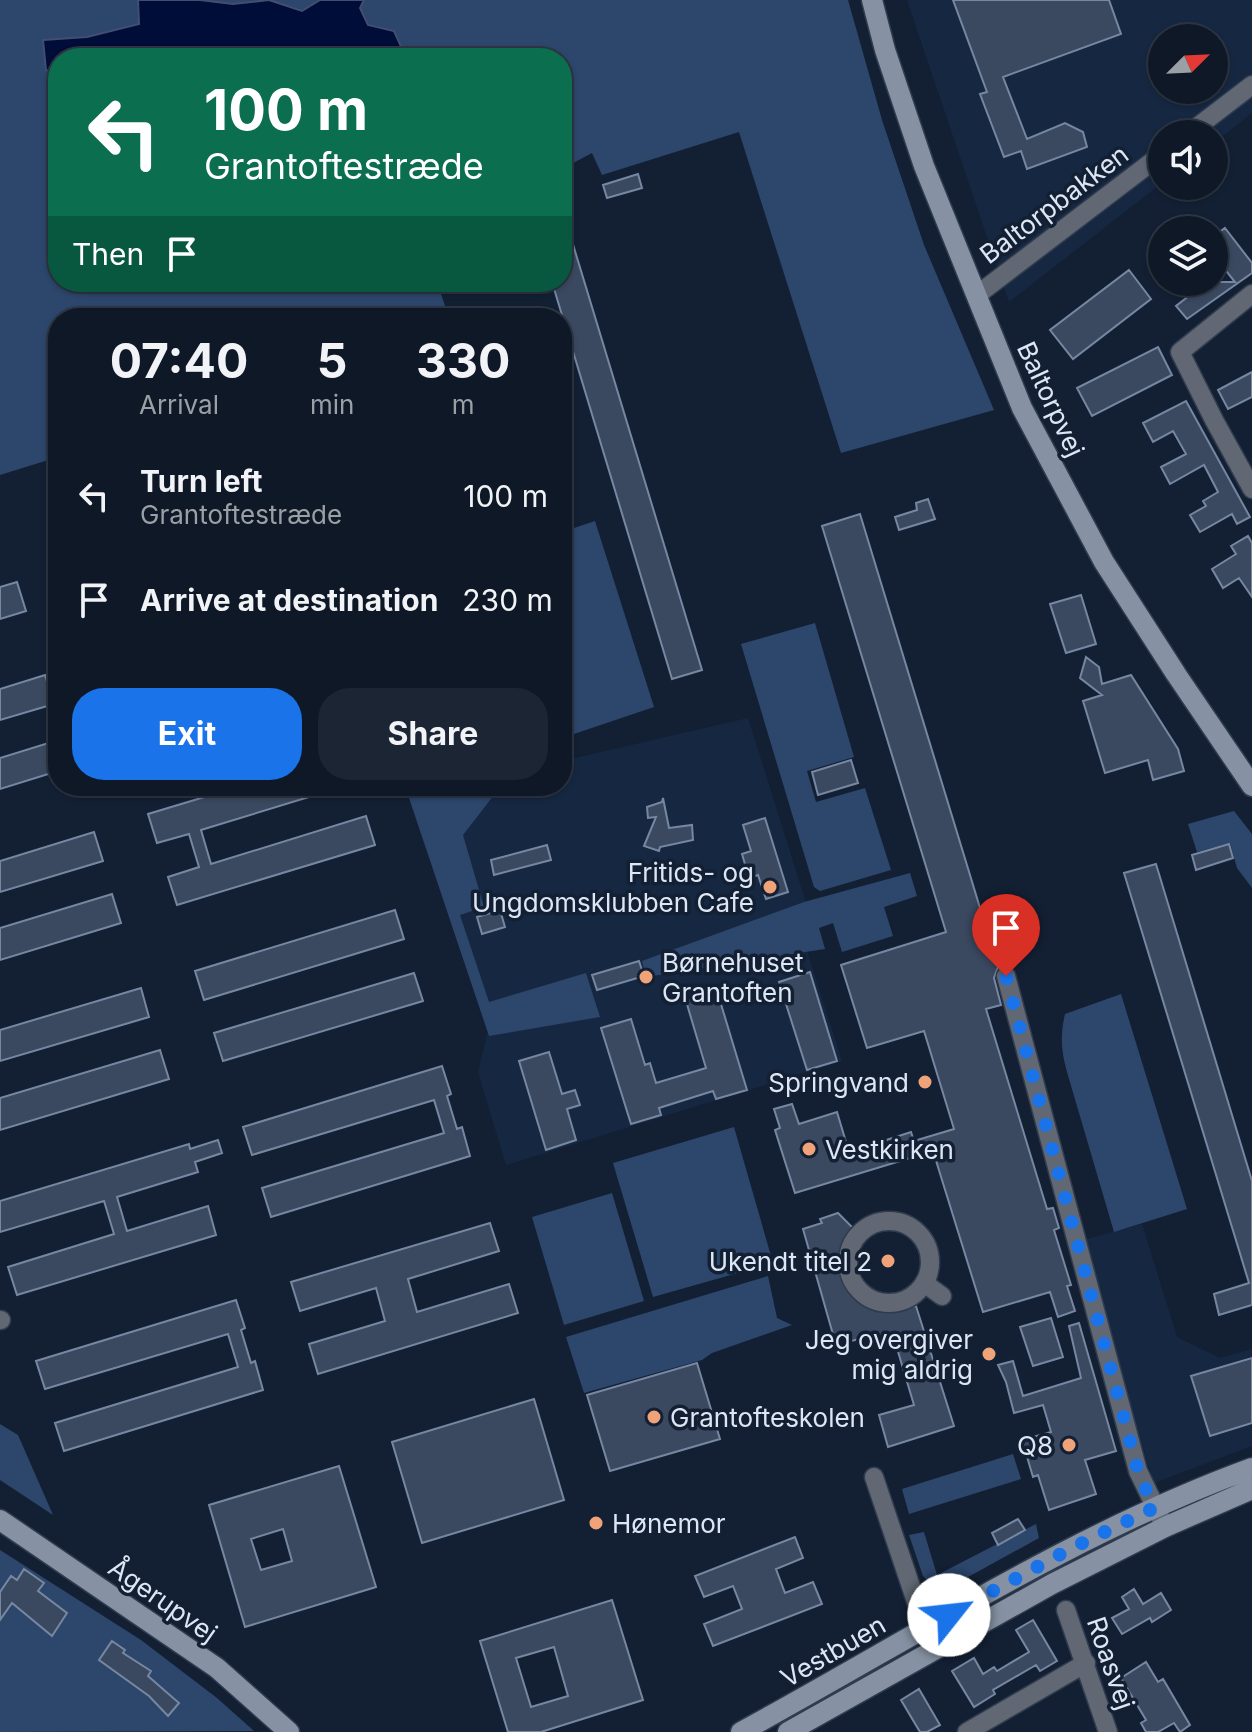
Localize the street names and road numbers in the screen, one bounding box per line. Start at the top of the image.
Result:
street label: Baltorpbakken [974,138,1134,270]
street label: Baltorpvej [1011,337,1091,461]
street label: Ågerupvej [103,1551,224,1649]
street label: Vestbuen [775,1609,891,1693]
street label: Roasvej [1081,1613,1141,1713]

